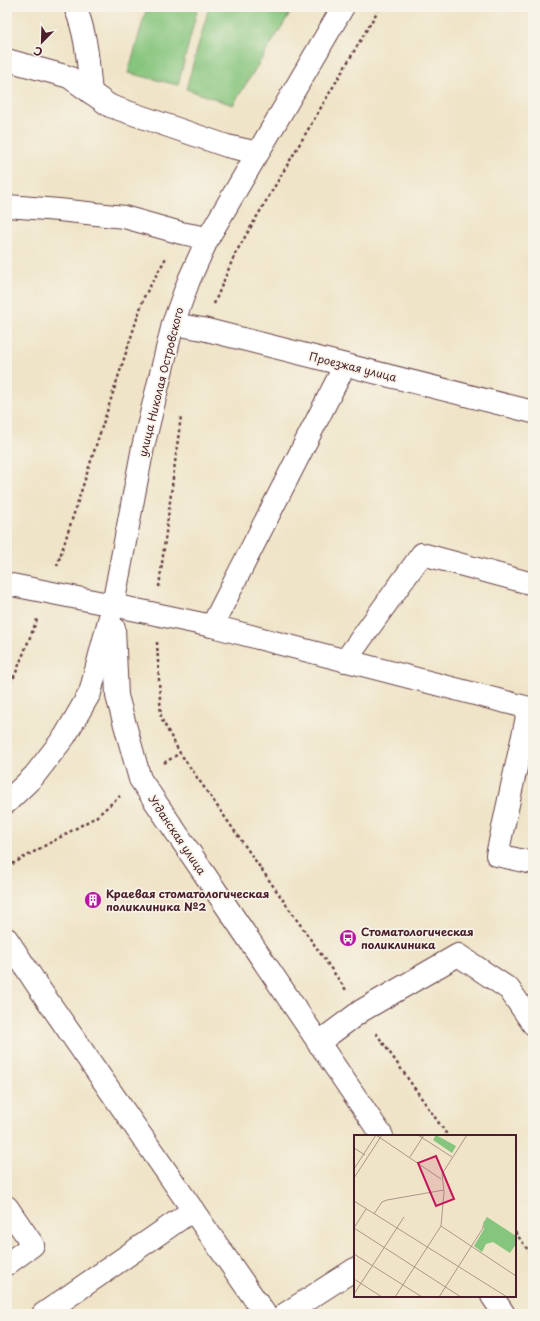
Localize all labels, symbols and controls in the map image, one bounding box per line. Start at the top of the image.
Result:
north arrow [22,22,62,62]
text: С [31,42,45,61]
street label: улица Николая Островского [134,305,187,459]
street label: Проезжая улица [308,347,399,386]
street label: Угданская улица [144,791,210,878]
place label: Краевая стоматологическая поликлиника №2 [106,885,269,915]
building icon: Краевая стоматологическая поликлиника №2 [83,890,103,910]
place label: Стоматологическая поликлиника [361,923,474,953]
bus stop icon: Стоматологическая поликлиника [338,928,358,948]
inset map [354,1135,516,1297]

